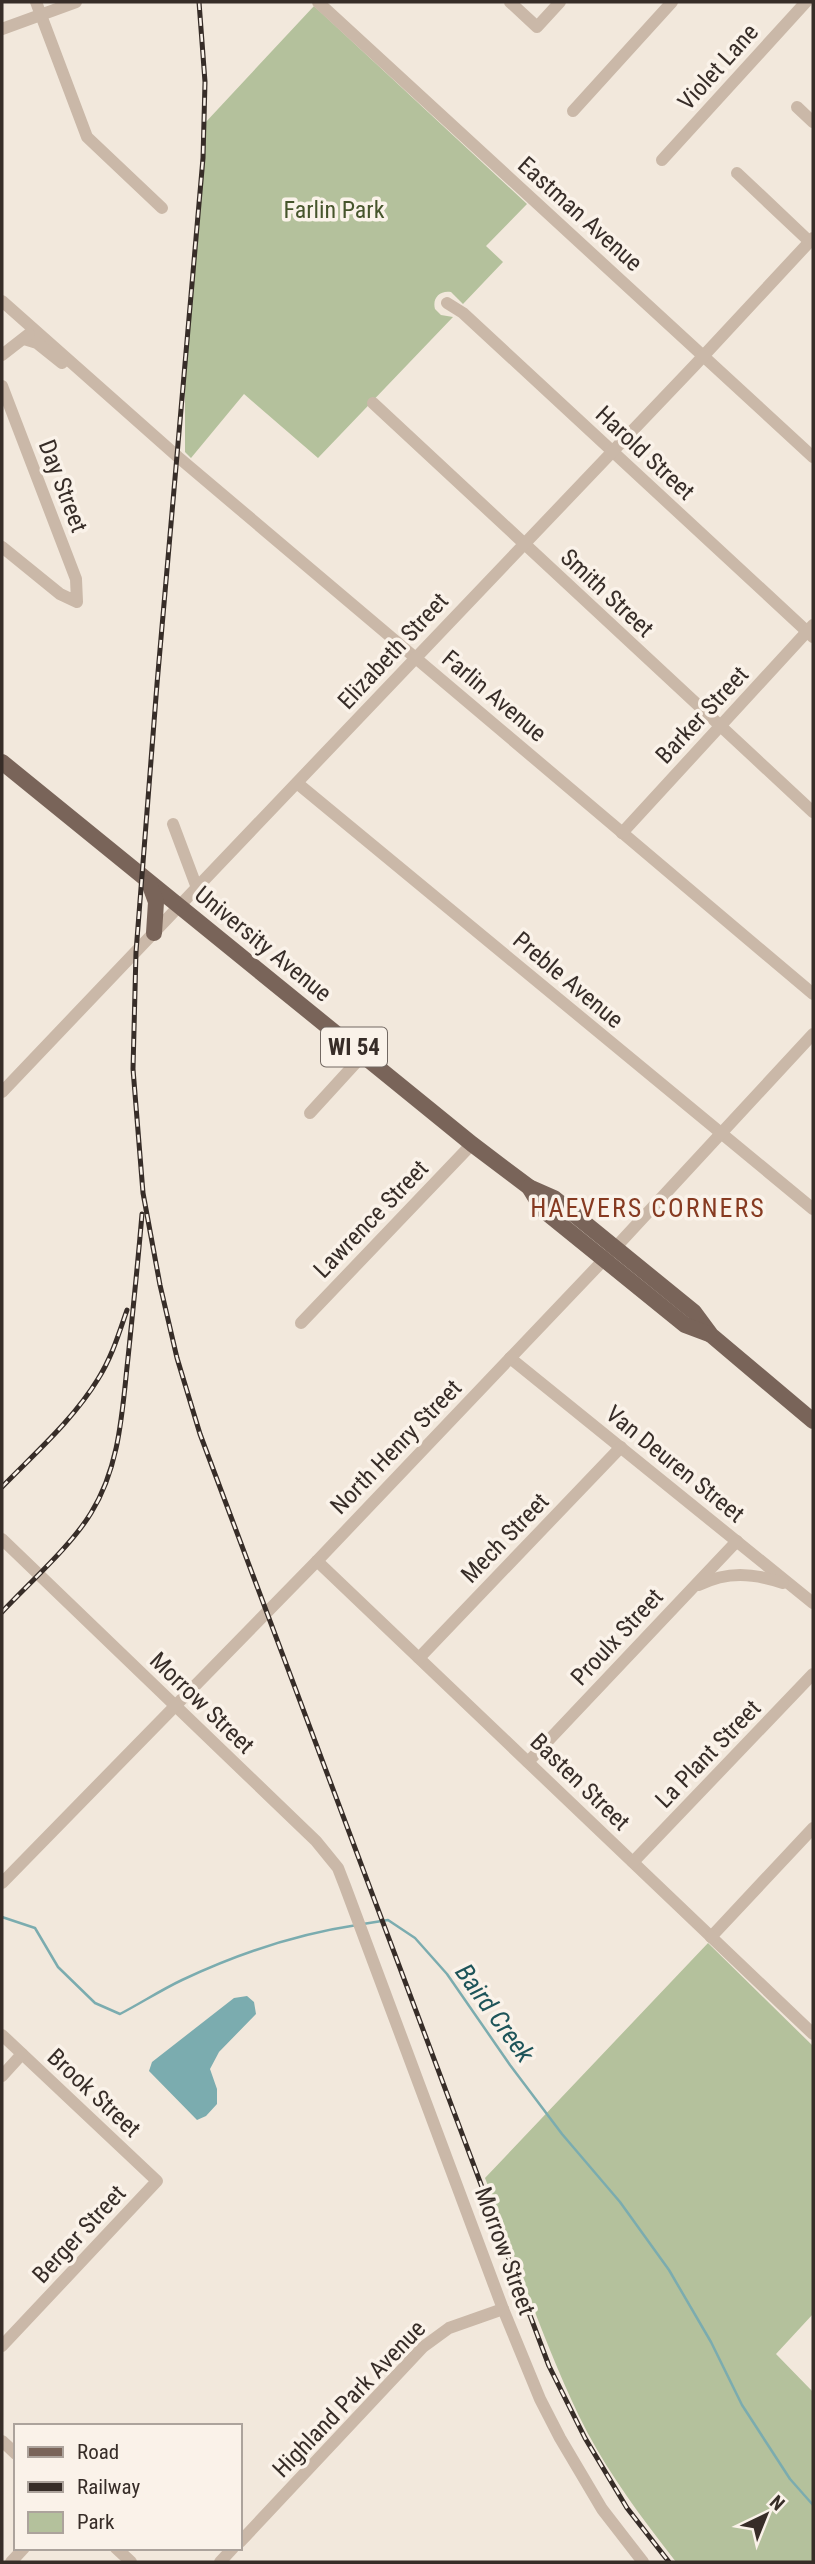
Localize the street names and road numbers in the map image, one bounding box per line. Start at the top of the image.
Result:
street label: Violet Lane [672,18,764,116]
street label: Eastman Avenue [512,151,648,277]
street label: Harold Street [590,400,700,506]
street label: Day Street [33,436,93,536]
street label: Smith Street [555,543,659,643]
street label: Elizabeth Street [332,587,454,715]
street label: Farlin Avenue [436,644,552,748]
street label: Barker Street [650,661,754,769]
street label: University Avenue [189,880,337,1008]
street label: Preble Avenue [507,926,629,1034]
road number: WI 54 [321,1028,387,1066]
street label: Lawrence Street [308,1154,434,1284]
street label: North Henry Street [325,1374,467,1520]
street label: Van Deuren Street [600,1400,750,1528]
street label: Mech Street [455,1487,555,1589]
street label: Proulx Street [565,1583,669,1691]
street label: Morrow Street [144,1646,260,1760]
street label: La Plant Street [650,1694,766,1814]
street label: Basten Street [525,1728,635,1836]
street label: Brook Street [42,2043,146,2143]
street label: Berger Street [27,2179,131,2289]
street label: Morrow Street [469,2183,541,2319]
street label: Highland Park Avenue [267,2315,431,2483]

